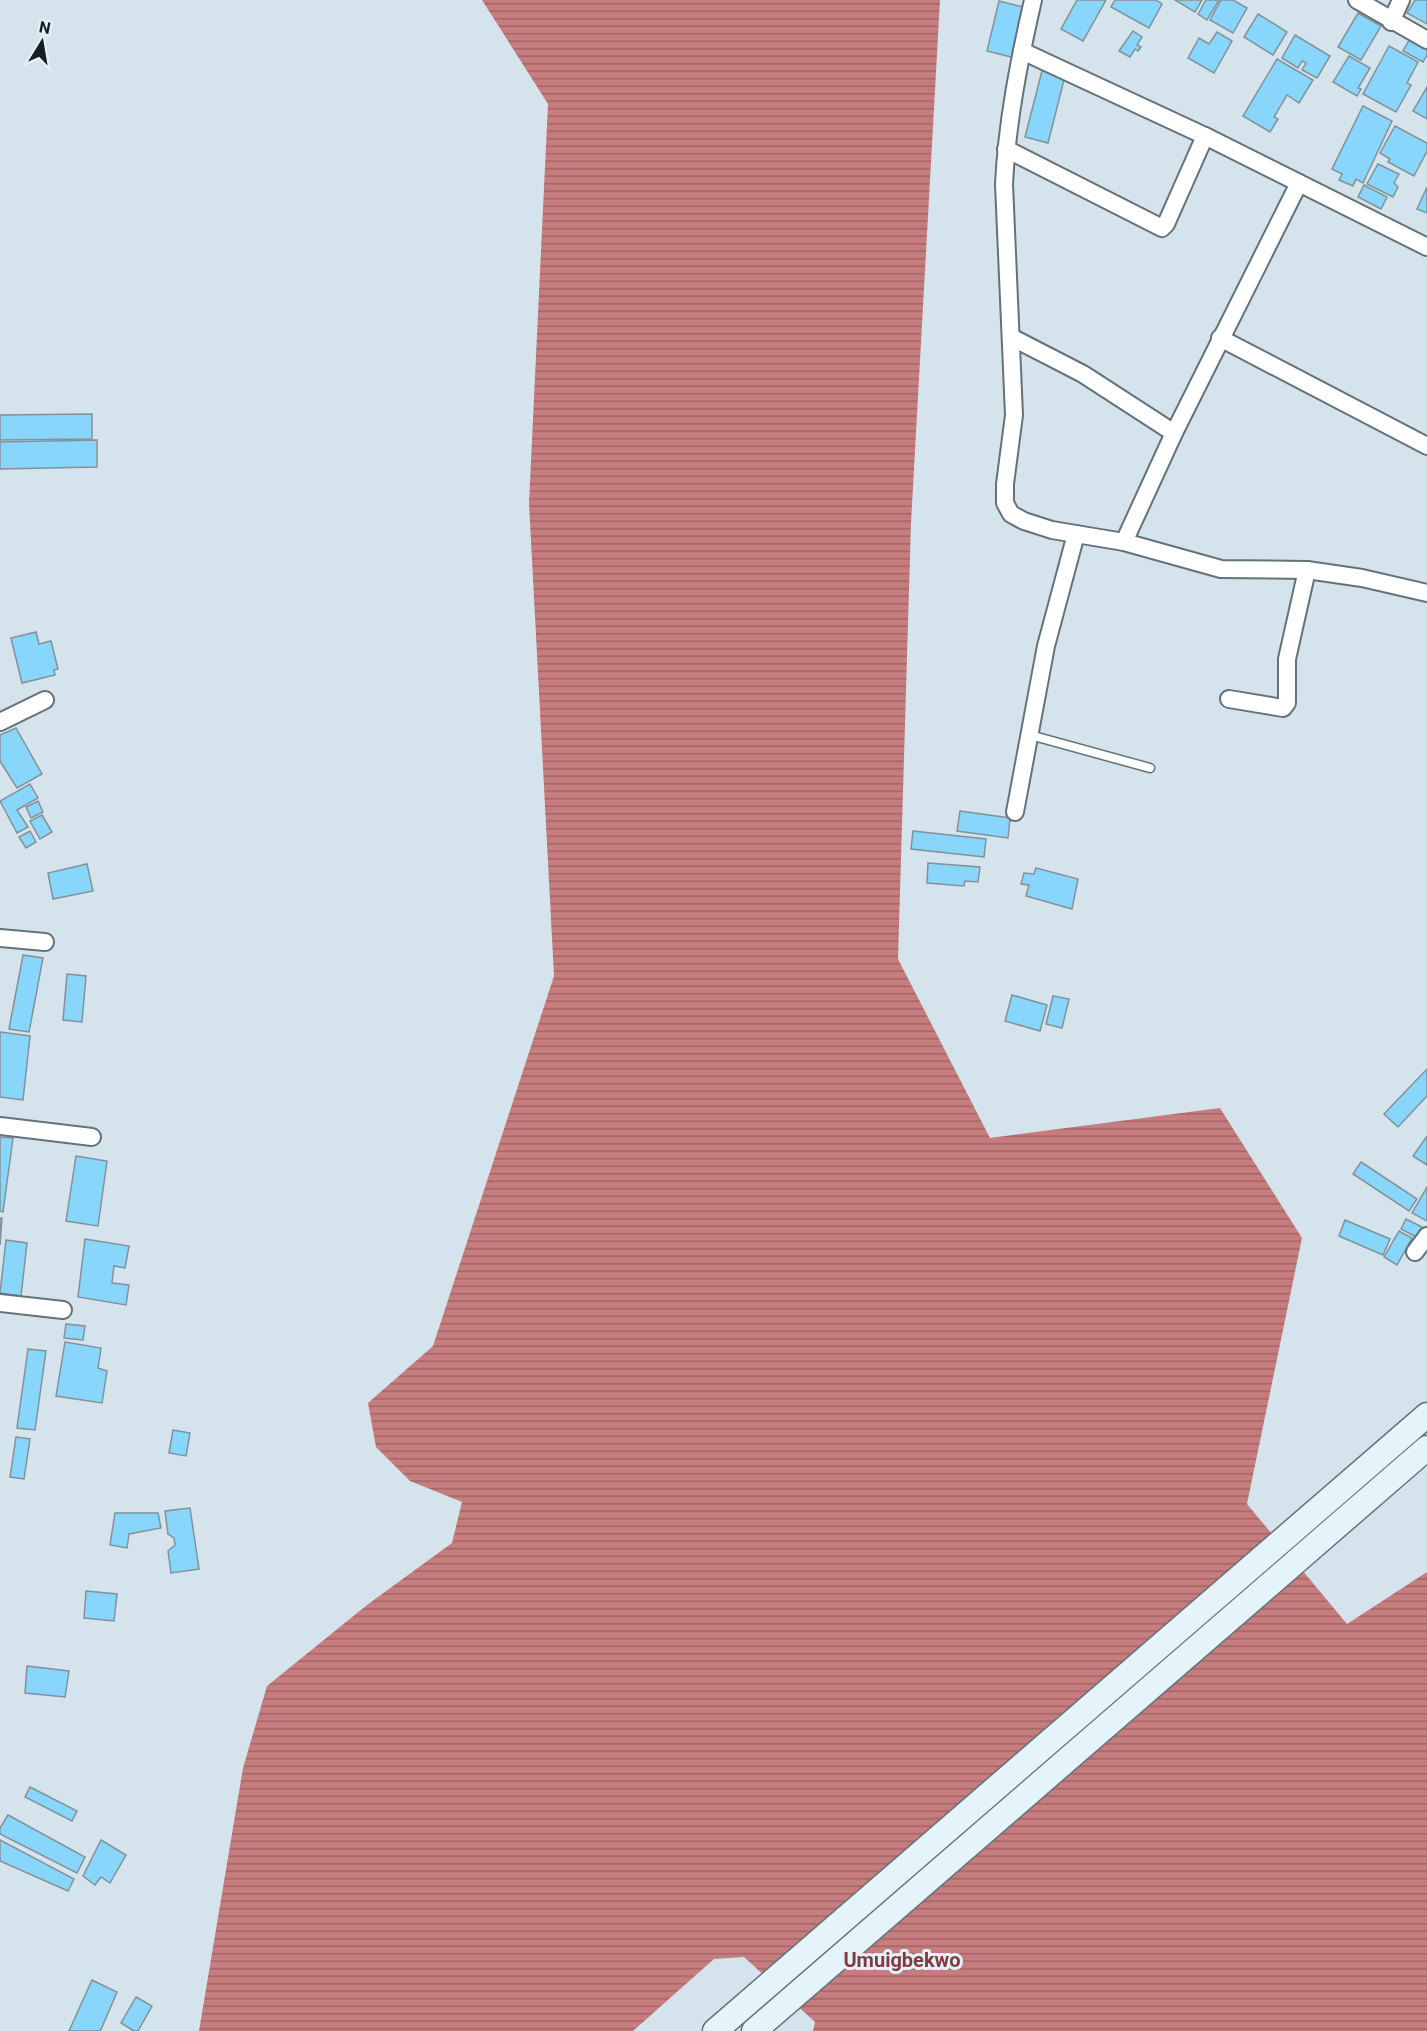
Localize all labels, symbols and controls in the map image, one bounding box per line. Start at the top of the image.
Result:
north arrow [12,12,72,72]
text: N [37,17,52,38]
district label: Umuigbekwo [843,1948,961,1972]

